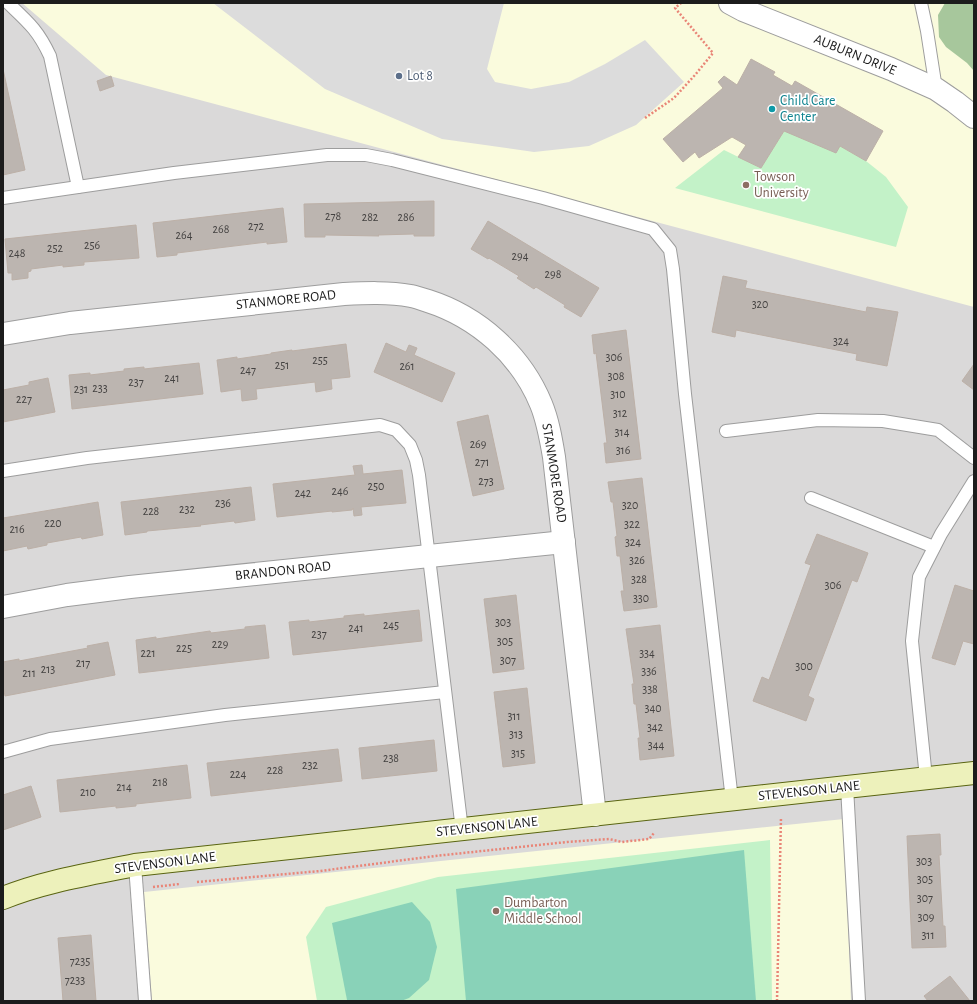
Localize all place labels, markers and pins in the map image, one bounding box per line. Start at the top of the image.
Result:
place label: Lot 8 [407,69,433,83]
marker: Lot 8 [394,71,404,81]
place label: Child Care Center [780,94,836,124]
marker: Child Care Center [767,104,777,114]
place label: Towson University [754,170,809,200]
marker: Towson University [741,180,751,190]
place label: Dumbarton Middle School [504,896,581,926]
marker: Dumbarton Middle School [491,906,501,916]

